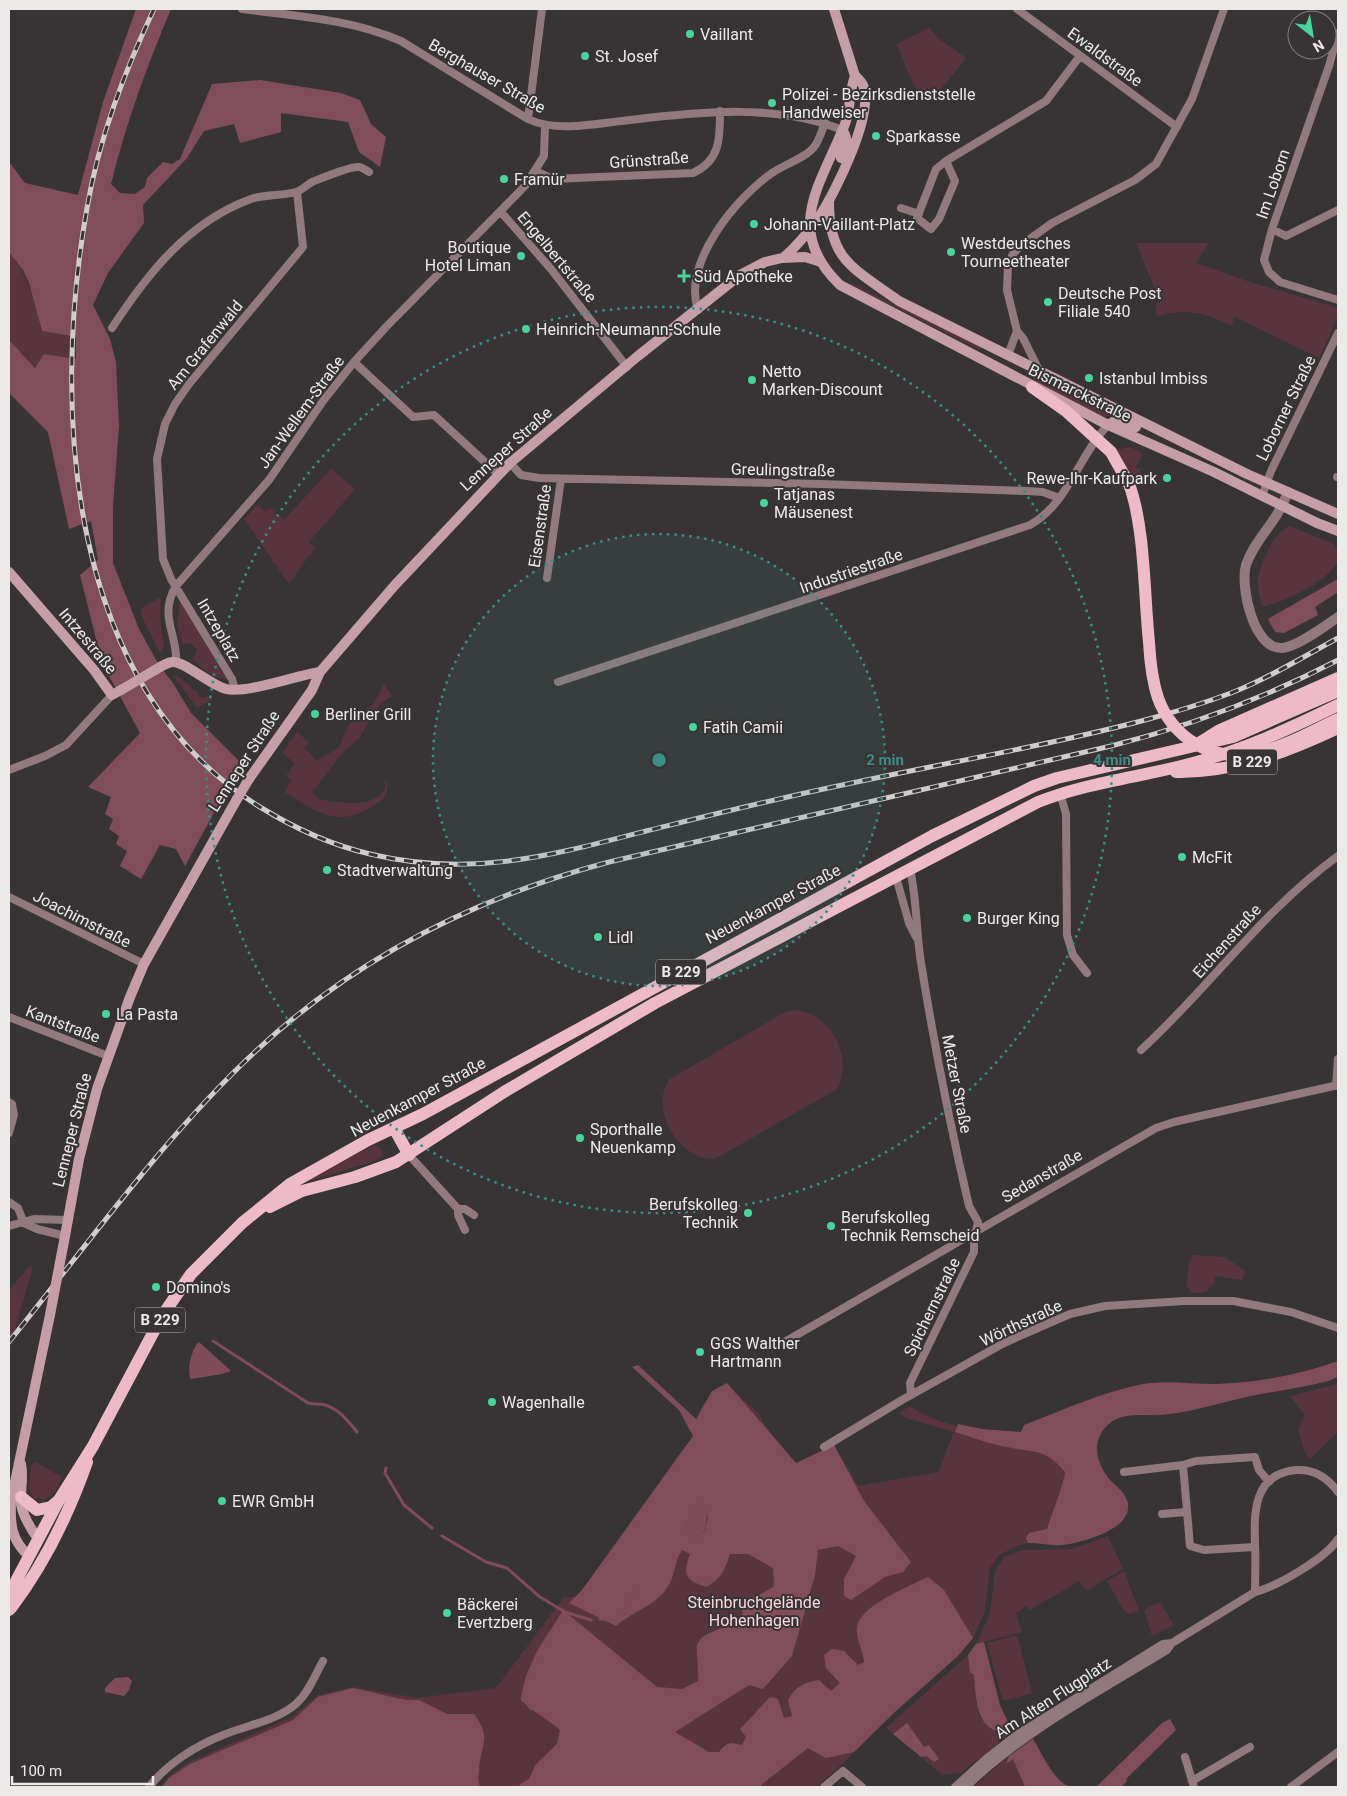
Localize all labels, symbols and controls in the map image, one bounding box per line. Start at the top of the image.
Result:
north arrow [1287,10,1337,60]
street label: Ewaldstraße [1064,23,1146,91]
place label: Vaillant [700,25,753,44]
marker: Vaillant [684,28,696,40]
street label: Berghauser Straße [425,35,549,117]
text: N [1310,37,1327,56]
place label: St. Josef [595,47,659,66]
marker: St. Josef [579,50,591,62]
place label: Polizei - Bezirksdienststelle Handweiser [782,85,975,122]
marker: Polizei - Bezirksdienststelle Handweiser [766,97,778,109]
place label: Sparkasse [886,127,960,146]
marker: Sparkasse [870,130,882,142]
street label: Im Loborn [1252,147,1294,221]
street label: Grünstraße [609,148,689,172]
place label: Framür [514,170,565,189]
marker: Framür [498,173,510,185]
street label: Engelbertstraße [513,208,601,306]
place label: Johann-Vaillant-Platz [764,215,915,234]
marker: Johann-Vaillant-Platz [748,218,760,230]
place label: Westdeutsches Tourneetheater [961,234,1071,271]
place label: Boutique Hotel Liman [425,238,511,275]
marker: Westdeutsches Tourneetheater [945,246,957,258]
marker: Boutique Hotel Liman [515,250,527,262]
place label: Süd Apotheke [694,267,793,286]
marker: Süd Apotheke [678,270,690,282]
place label: Deutsche Post Filiale 540 [1058,284,1162,321]
street label: Am Grafenwald [163,296,247,394]
marker: Deutsche Post Filiale 540 [1042,296,1054,308]
place label: Heinrich-Neumann-Schule [536,320,721,339]
marker: Heinrich-Neumann-Schule [520,323,532,335]
street label: Jan-Wellem-Straße [254,352,348,472]
street label: Loborner Straße [1252,352,1320,464]
street label: Bismarckstraße [1026,360,1134,426]
place label: Netto Marken-Discount [762,362,883,399]
place label: Istanbul Imbiss [1099,369,1208,388]
marker: Istanbul Imbiss [1083,372,1095,384]
marker: Netto Marken-Discount [746,374,758,386]
street label: Lenneper Straße [456,403,556,495]
street label: Greulingstraße [731,460,835,480]
place label: Rewe-Ihr-Kaufpark [1026,469,1158,488]
marker: Rewe-Ihr-Kaufpark [1161,472,1173,484]
street label: Eisenstraße [525,483,555,569]
place label: Tatjanas Mäusenest [774,485,853,522]
marker: Tatjanas Mäusenest [758,497,770,509]
street label: Industriestraße [797,544,905,598]
street label: Intzeplatz [193,595,245,665]
street label: Intzestraße [55,604,121,678]
place label: Berliner Grill [325,705,411,724]
street label: Lenneper Straße [204,707,284,815]
marker: Berliner Grill [309,708,321,720]
place label: Fatih Camii [703,718,783,737]
marker: Fatih Camii [687,721,699,733]
road number: B 229 [1227,750,1277,774]
centre of rings [650,751,668,769]
text: 2 min [866,751,904,769]
text: 4 min [1093,751,1131,769]
place label: McFit [1192,848,1232,867]
marker: McFit [1176,851,1188,863]
street label: Neuenkamper Straße [702,860,844,948]
place label: Stadtverwaltung [337,861,453,880]
marker: Stadtverwaltung [321,864,333,876]
street label: Joachimstraße [30,886,134,952]
street label: Eichenstraße [1189,900,1265,982]
place label: Burger King [977,909,1060,928]
marker: Burger King [961,912,973,924]
place label: Lidl [608,928,633,947]
marker: Lidl [592,931,604,943]
road number: B 229 [656,960,706,984]
street label: Kantstraße [23,1001,103,1047]
place label: La Pasta [116,1005,178,1024]
marker: La Pasta [100,1008,112,1020]
street label: Metzer Straße [938,1033,976,1135]
street label: Neuenkamper Straße [347,1053,489,1141]
street label: Lenneper Straße [49,1071,95,1189]
place label: Sporthalle Neuenkamp [590,1120,676,1157]
marker: Sporthalle Neuenkamp [574,1132,586,1144]
street label: Sedanstraße [998,1145,1086,1207]
place label: Berufskolleg Technik [649,1195,739,1232]
marker: Berufskolleg Technik [742,1207,754,1219]
place label: Berufskolleg Technik Remscheid [841,1208,979,1245]
marker: Berufskolleg Technik Remscheid [825,1220,837,1232]
street label: Spichernstraße [900,1254,964,1360]
place label: Domino's [166,1278,231,1297]
marker: Domino's [150,1281,162,1293]
street label: Wörthstraße [977,1296,1065,1350]
road number: B 229 [135,1308,185,1332]
place label: GGS Walther Hartmann [710,1334,800,1371]
marker: GGS Walther Hartmann [694,1346,706,1358]
place label: Wagenhalle [502,1393,585,1412]
marker: Wagenhalle [486,1396,498,1408]
place label: EWR GmbH [232,1492,314,1511]
marker: EWR GmbH [216,1495,228,1507]
park label: Steinbruchgelände Hohenhagen [688,1593,820,1630]
place label: Bäckerei Evertzberg [457,1595,533,1632]
marker: Bäckerei Evertzberg [441,1607,453,1619]
street label: Am Alten Flugplatz [991,1653,1115,1743]
scale bar [12,1754,154,1786]
text: 100 m [20,1762,62,1780]

